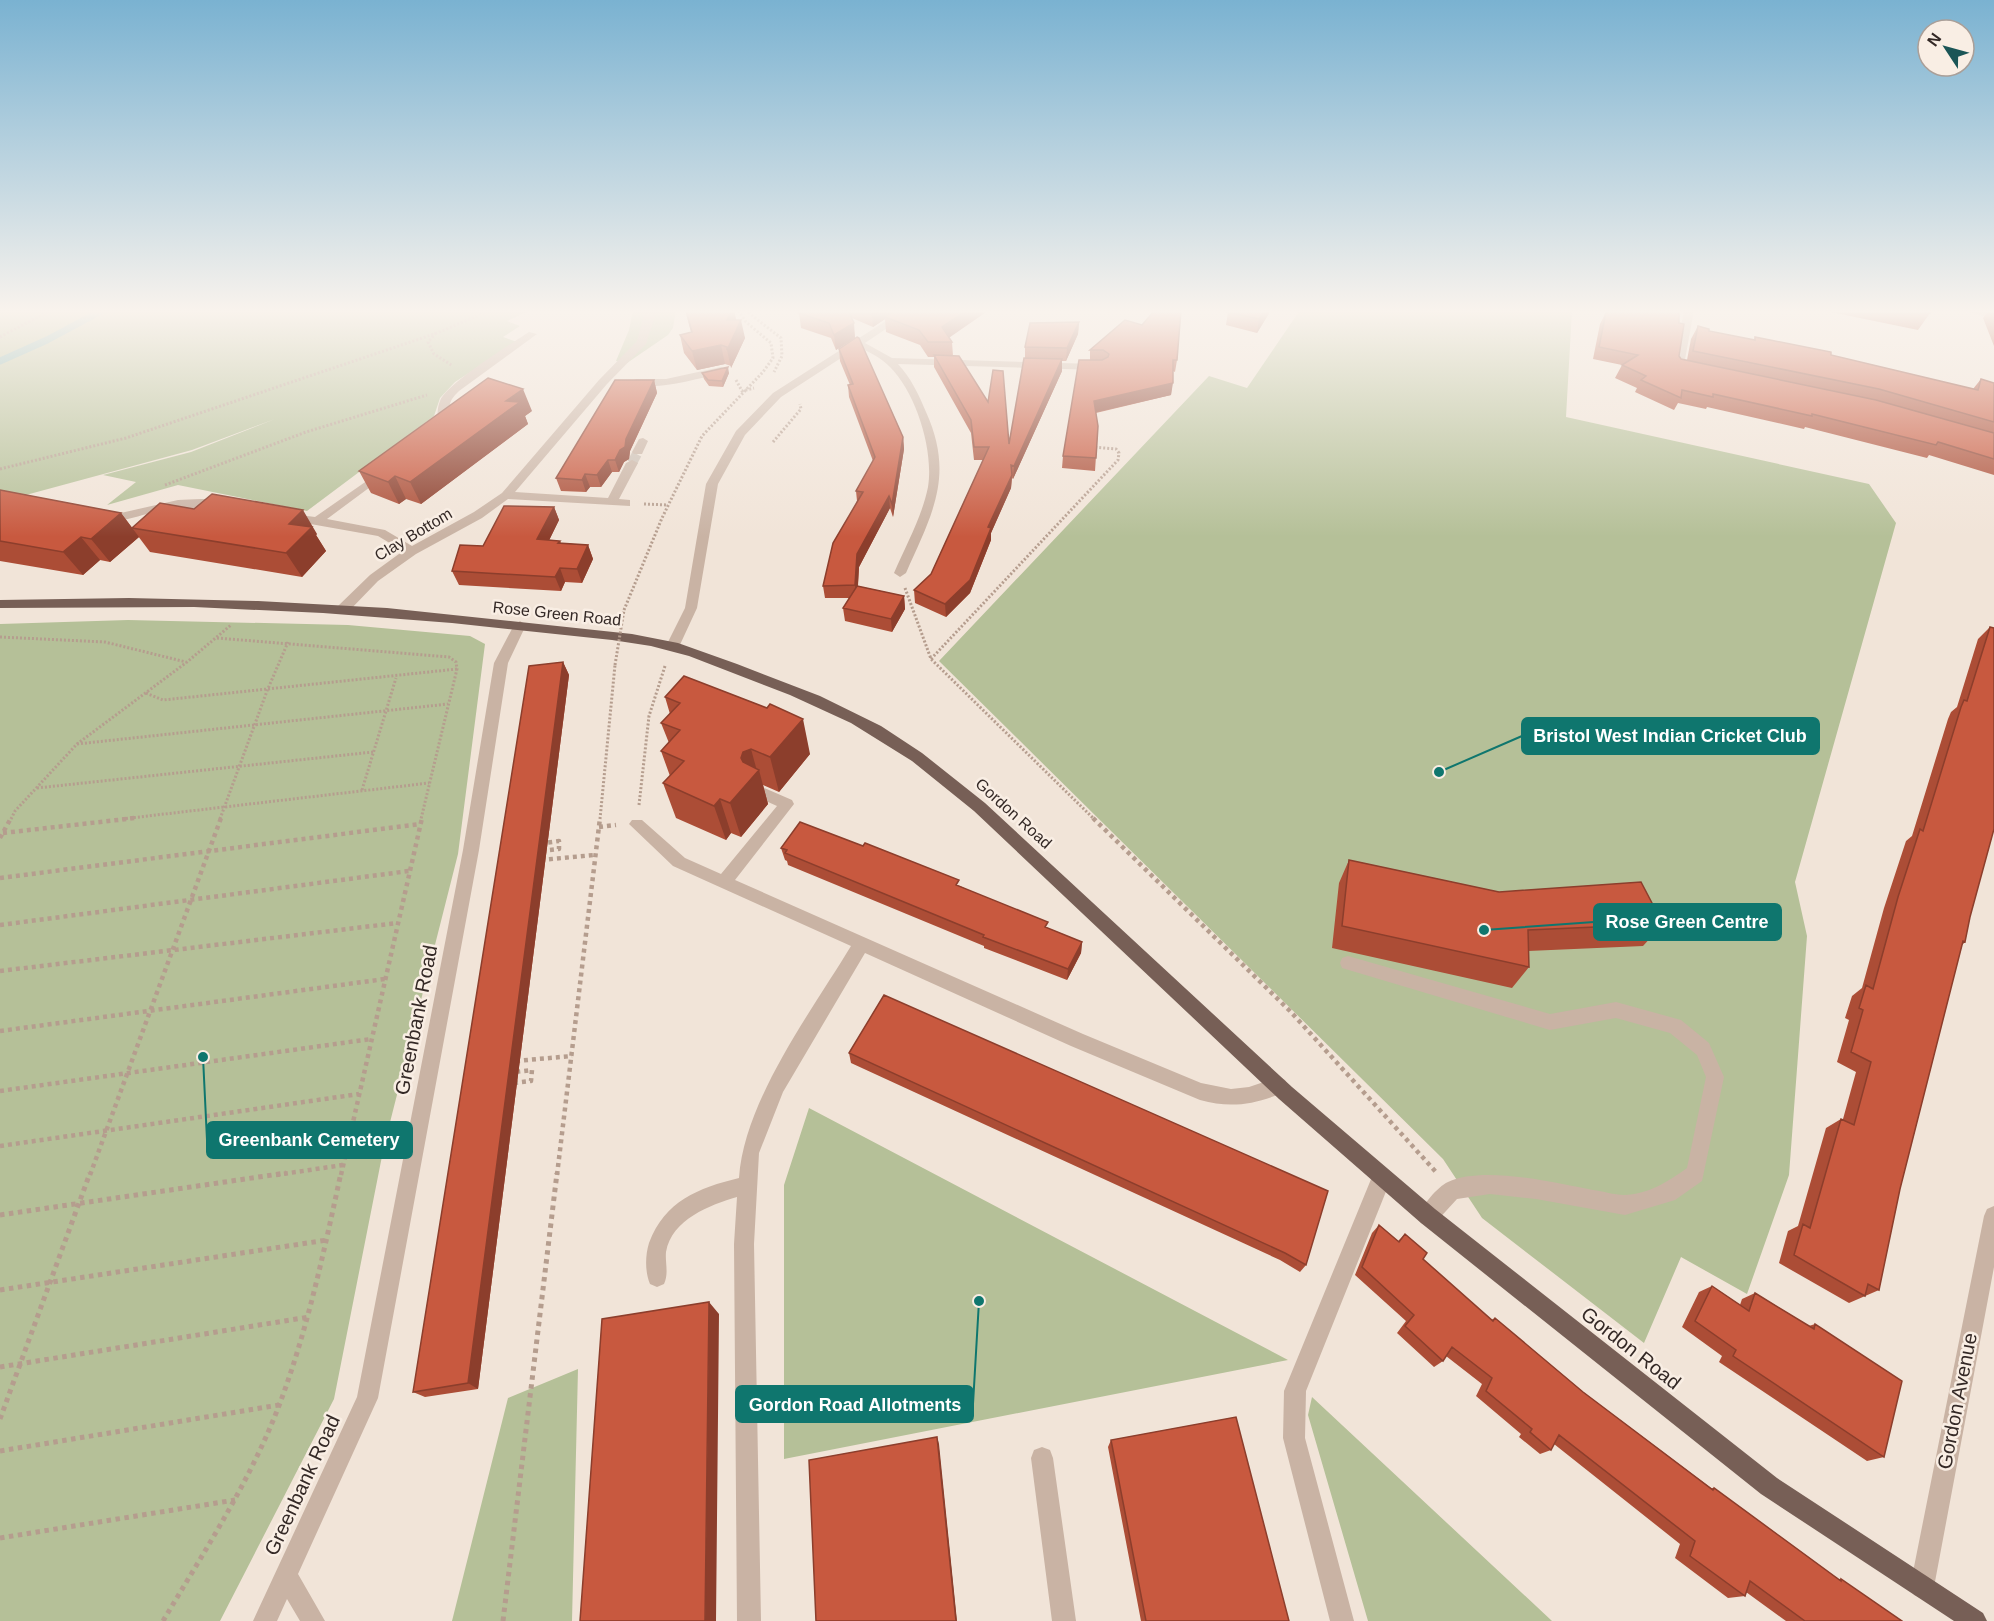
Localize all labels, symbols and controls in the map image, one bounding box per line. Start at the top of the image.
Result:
north arrow [1916,18,1976,78]
text: N [1924,30,1945,49]
street label: Clay Bottom [372,505,455,564]
street label: Rose Green Road [492,598,622,629]
callout: Bristol West Indian Cricket Club [1522,718,1819,754]
text: Bristol West Indian Cricket Club [1533,726,1807,746]
street label: Gordon Road [972,775,1055,852]
callout: Rose Green Centre [1594,904,1781,940]
text: Rose Green Centre [1605,912,1769,932]
street label: Greenbank Road [391,943,441,1097]
callout: Greenbank Cemetery [207,1122,412,1158]
text: Greenbank Cemetery [218,1130,400,1150]
street label: Gordon Road [1577,1302,1685,1394]
street label: Gordon Avenue [1933,1331,1981,1471]
callout: Gordon Road Allotments [736,1386,973,1422]
text: Gordon Road Allotments [749,1395,961,1415]
street label: Greenbank Road [260,1411,344,1559]

